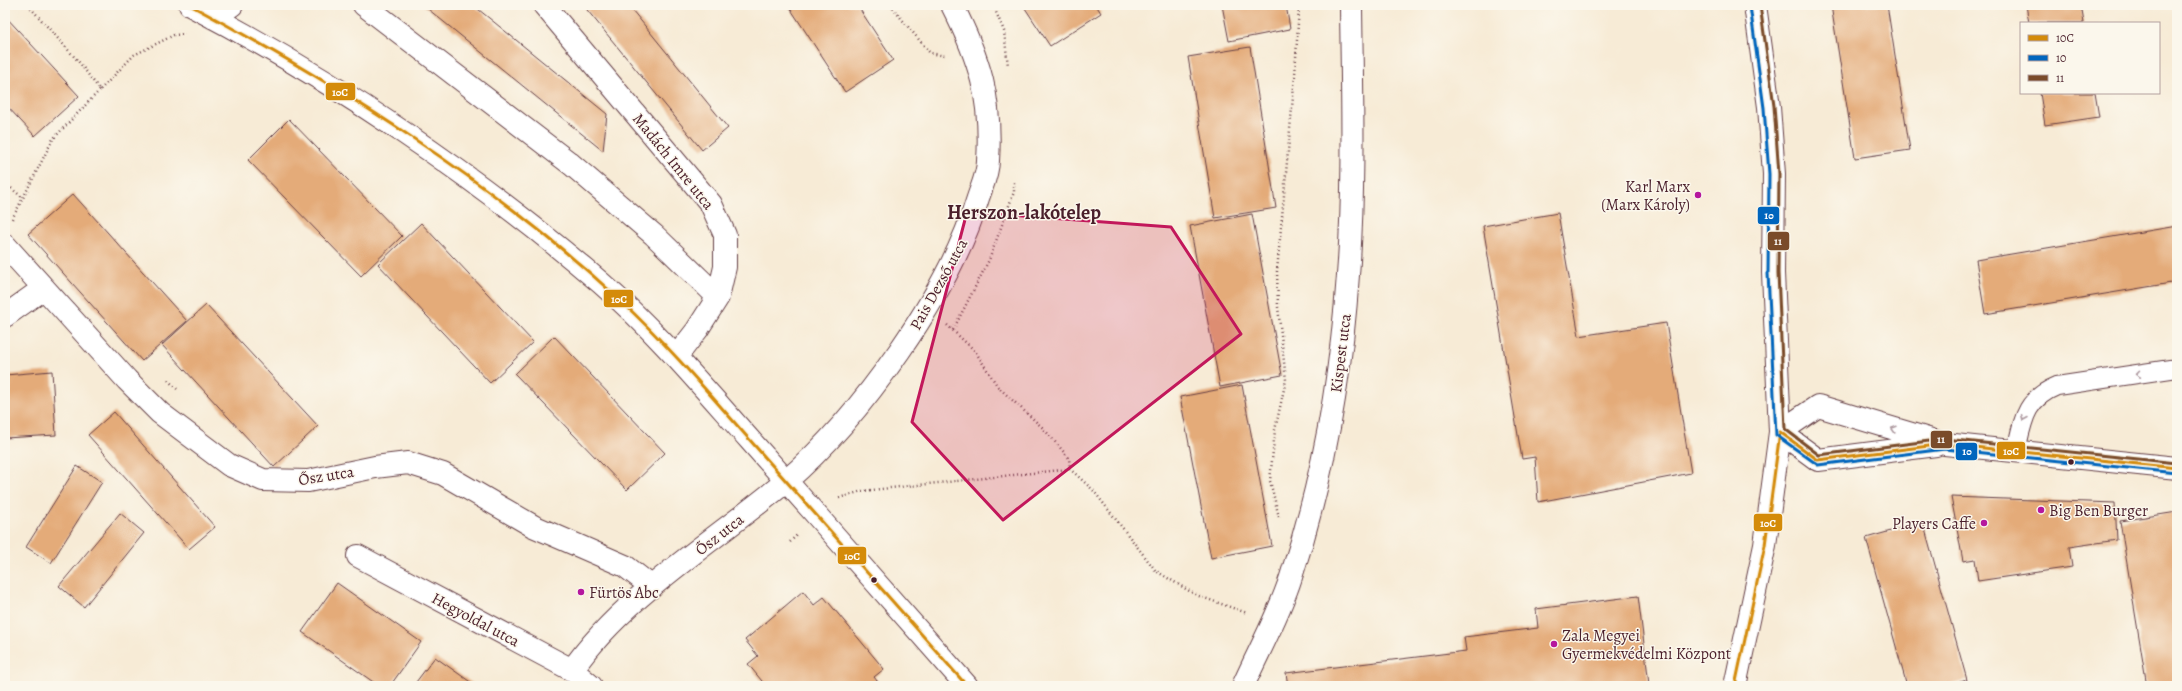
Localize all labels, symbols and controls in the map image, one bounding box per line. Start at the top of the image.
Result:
legend [2020,22,2160,94]
text: 10C [2056,30,2074,46]
text: 10 [2056,50,2067,66]
text: 11 [2056,70,2064,86]
line badge: 10C [325,82,356,101]
text: 10C [332,85,348,100]
street label: Madách Imre utca [627,109,719,215]
place label: Karl Marx (Marx Károly) [1601,176,1690,216]
marker: Karl Marx (Marx Károly) [1693,190,1703,200]
district label: Herszon-lakótelep [947,199,1101,226]
line badge: 10 [1757,206,1780,225]
text: 10 [1764,208,1774,223]
line badge: 11 [1767,231,1790,251]
street label: Pais Dezső utca [905,234,973,334]
text: 11 [1774,234,1782,249]
line badge: 10C [603,289,634,308]
text: 10C [611,292,627,307]
street label: Kispest utca [1325,312,1357,394]
one-way arrow [2135,369,2141,378]
one-way arrow [2021,414,2029,421]
one-way arrow [1891,425,1898,434]
line badge: 11 [1930,430,1953,449]
text: 11 [1937,432,1945,447]
line badge: 10C [1996,441,2026,460]
line badge: 10 [1955,442,1978,461]
text: 10 [1962,444,1972,459]
text: 10C [2003,444,2019,459]
unlabelled marker [2066,457,2076,467]
street label: Ősz utca [297,461,356,491]
place label: Big Ben Burger [2049,500,2148,522]
marker: Big Ben Burger [2036,505,2046,515]
street label: Ősz utca [691,509,749,561]
line badge: 10C [1753,513,1783,532]
place label: Players Caffe [1892,513,1976,535]
text: 10C [1760,516,1776,531]
marker: Players Caffe [1979,518,1989,528]
line badge: 10C [837,546,867,565]
text: 10C [844,549,860,564]
unlabelled marker [869,575,879,585]
place label: Fürtös Abc [589,582,659,604]
street label: Hegyoldal utca [428,587,524,653]
marker: Fürtös Abc [576,587,586,597]
place label: Zala Megyei Gyermekvédelmi Központ [1562,625,1731,665]
marker: Zala Megyei Gyermekvédelmi Központ [1549,639,1559,649]

